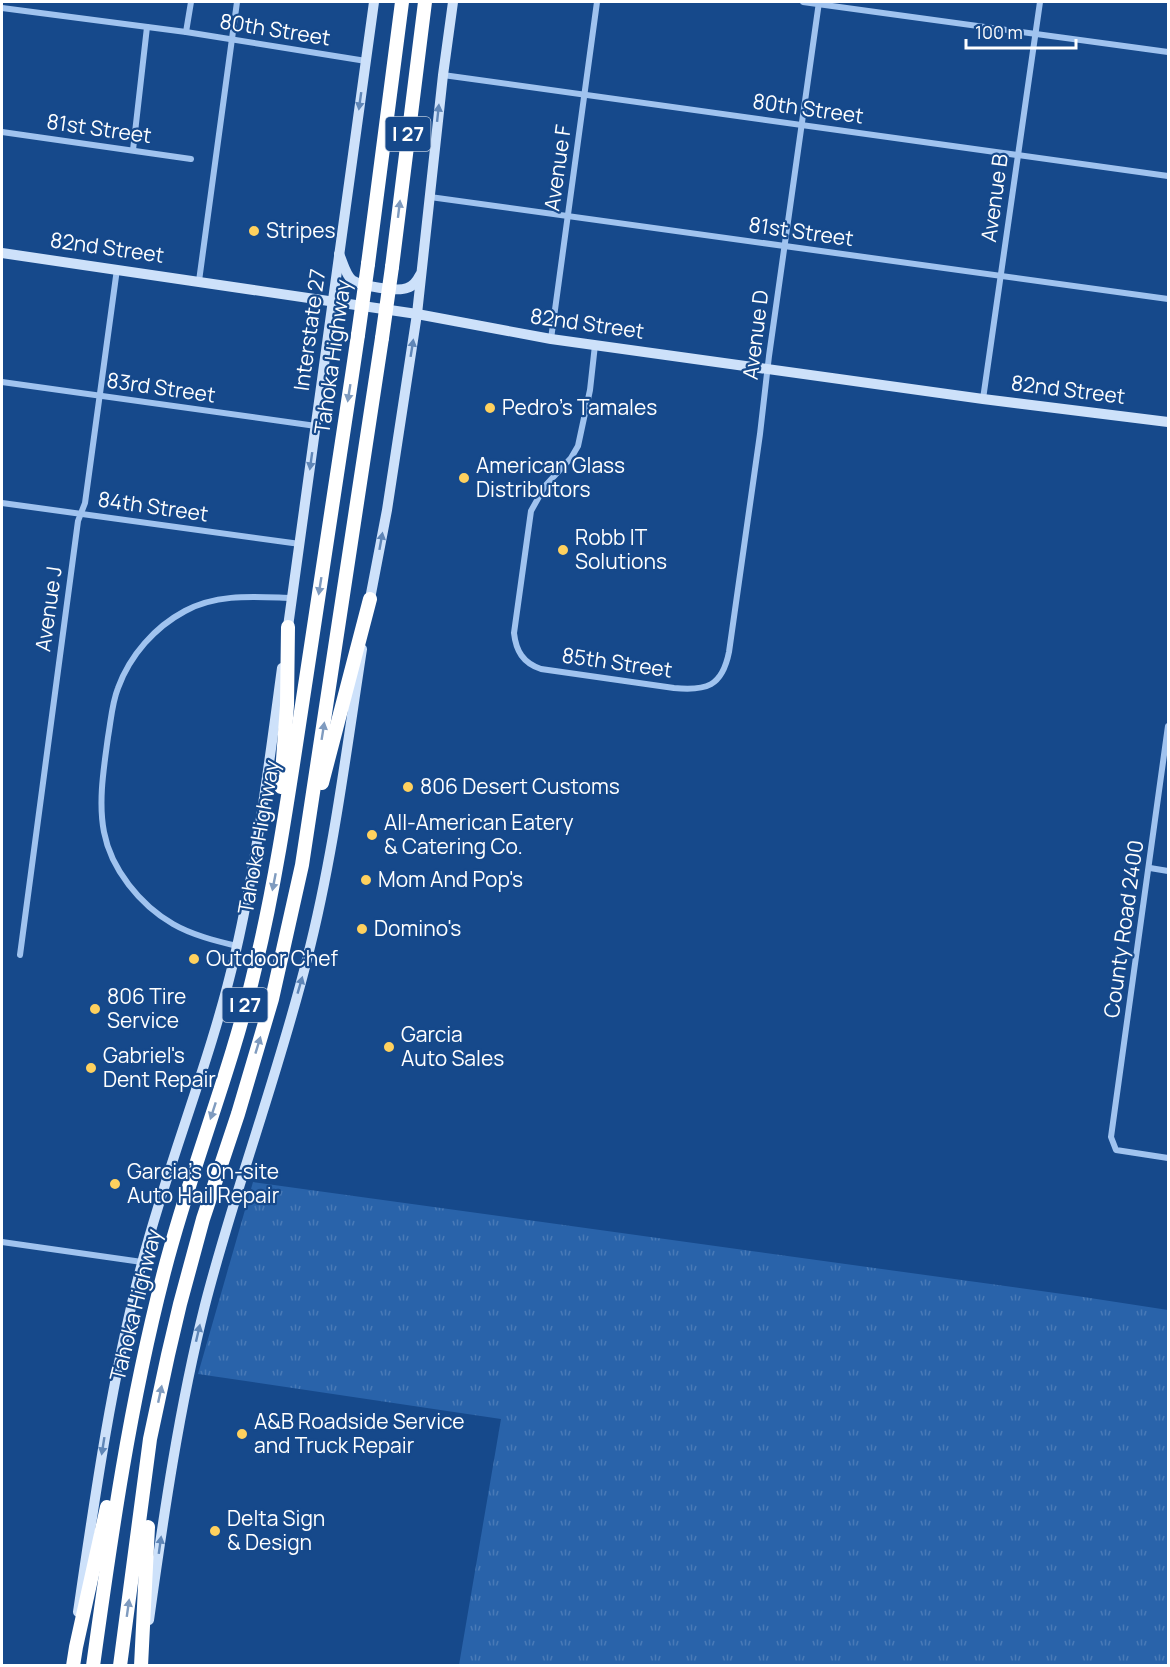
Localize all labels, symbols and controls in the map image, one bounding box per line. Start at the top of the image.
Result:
street label: 80th Street [218,6,333,52]
scale bar [966,12,1076,50]
text: 100 m [975,20,1023,44]
street label: 80th Street [751,86,865,130]
one-way arrow [355,92,364,111]
one-way arrow [433,103,443,122]
street label: 81st Street [45,107,153,149]
road number: I 27 [386,117,430,151]
street label: Avenue F [537,123,577,213]
street label: Avenue B [974,152,1014,244]
one-way arrow [394,199,404,218]
street label: 81st Street [747,210,855,252]
place label: Stripes [266,216,336,244]
marker: Stripes [247,224,261,238]
street label: 82nd Street [48,225,166,269]
street label: Interstate 27 [287,267,331,393]
street label: Tahoka Highway [307,278,357,436]
street label: Avenue D [736,288,774,381]
street label: 82nd Street [528,301,646,345]
one-way arrow [407,339,416,358]
street label: 83rd Street [105,366,217,408]
street label: 82nd Street [1009,368,1127,410]
one-way arrow [345,383,354,402]
place label: Pedro's Tamales [502,393,657,421]
marker: Pedro's Tamales [483,401,497,415]
one-way arrow [307,451,316,470]
place label: American Glass Distributors [476,451,625,503]
marker: American Glass Distributors [457,471,471,485]
street label: 84th Street [96,484,210,528]
place label: Robb IT Solutions [575,523,667,575]
one-way arrow [377,531,386,550]
marker: Robb IT Solutions [556,543,570,557]
street label: Avenue J [28,564,68,653]
one-way arrow [316,576,325,595]
street label: 85th Street [560,640,674,684]
one-way arrow [318,721,327,740]
street label: Tahoka Highway [231,758,285,916]
place label: 806 Desert Customs [420,772,620,800]
marker: 806 Desert Customs [401,780,415,794]
place label: All-American Eatery & Catering Co. [384,808,574,860]
marker: All-American Eatery & Catering Co. [365,828,379,842]
street label: County Road 2400 [1097,838,1149,1020]
place label: Mom And Pop's [378,865,523,893]
one-way arrow [269,873,278,892]
marker: Mom And Pop's [359,873,373,887]
place label: Domino's [374,914,461,942]
marker: Domino's [355,922,369,936]
place label: Outdoor Chef [206,944,338,972]
marker: Outdoor Chef [187,952,201,966]
one-way arrow [296,975,305,993]
place label: 806 Tire Service [107,982,186,1034]
road number: I 27 [222,988,268,1022]
marker: 806 Tire Service [88,1002,102,1016]
place label: Garcia Auto Sales [401,1020,504,1072]
one-way arrow [254,1036,263,1054]
marker: Garcia Auto Sales [382,1040,396,1054]
place label: Gabriel's Dent Repair [103,1041,216,1093]
marker: Gabriel's Dent Repair [84,1061,98,1075]
one-way arrow [208,1102,218,1120]
place label: Garcia’s On-site Auto Hail Repair [127,1157,280,1209]
marker: Garcia’s On-site Auto Hail Repair [108,1177,122,1191]
street label: Tahoka Highway [103,1226,167,1384]
one-way arrow [194,1324,204,1342]
one-way arrow [156,1384,165,1403]
place label: A&B Roadside Service and Truck Repair [254,1407,465,1459]
marker: A&B Roadside Service and Truck Repair [235,1427,249,1441]
one-way arrow [99,1437,108,1456]
place label: Delta Sign & Design [227,1504,325,1556]
marker: Delta Sign & Design [208,1524,222,1538]
one-way arrow [155,1536,164,1555]
one-way arrow [124,1598,133,1617]

